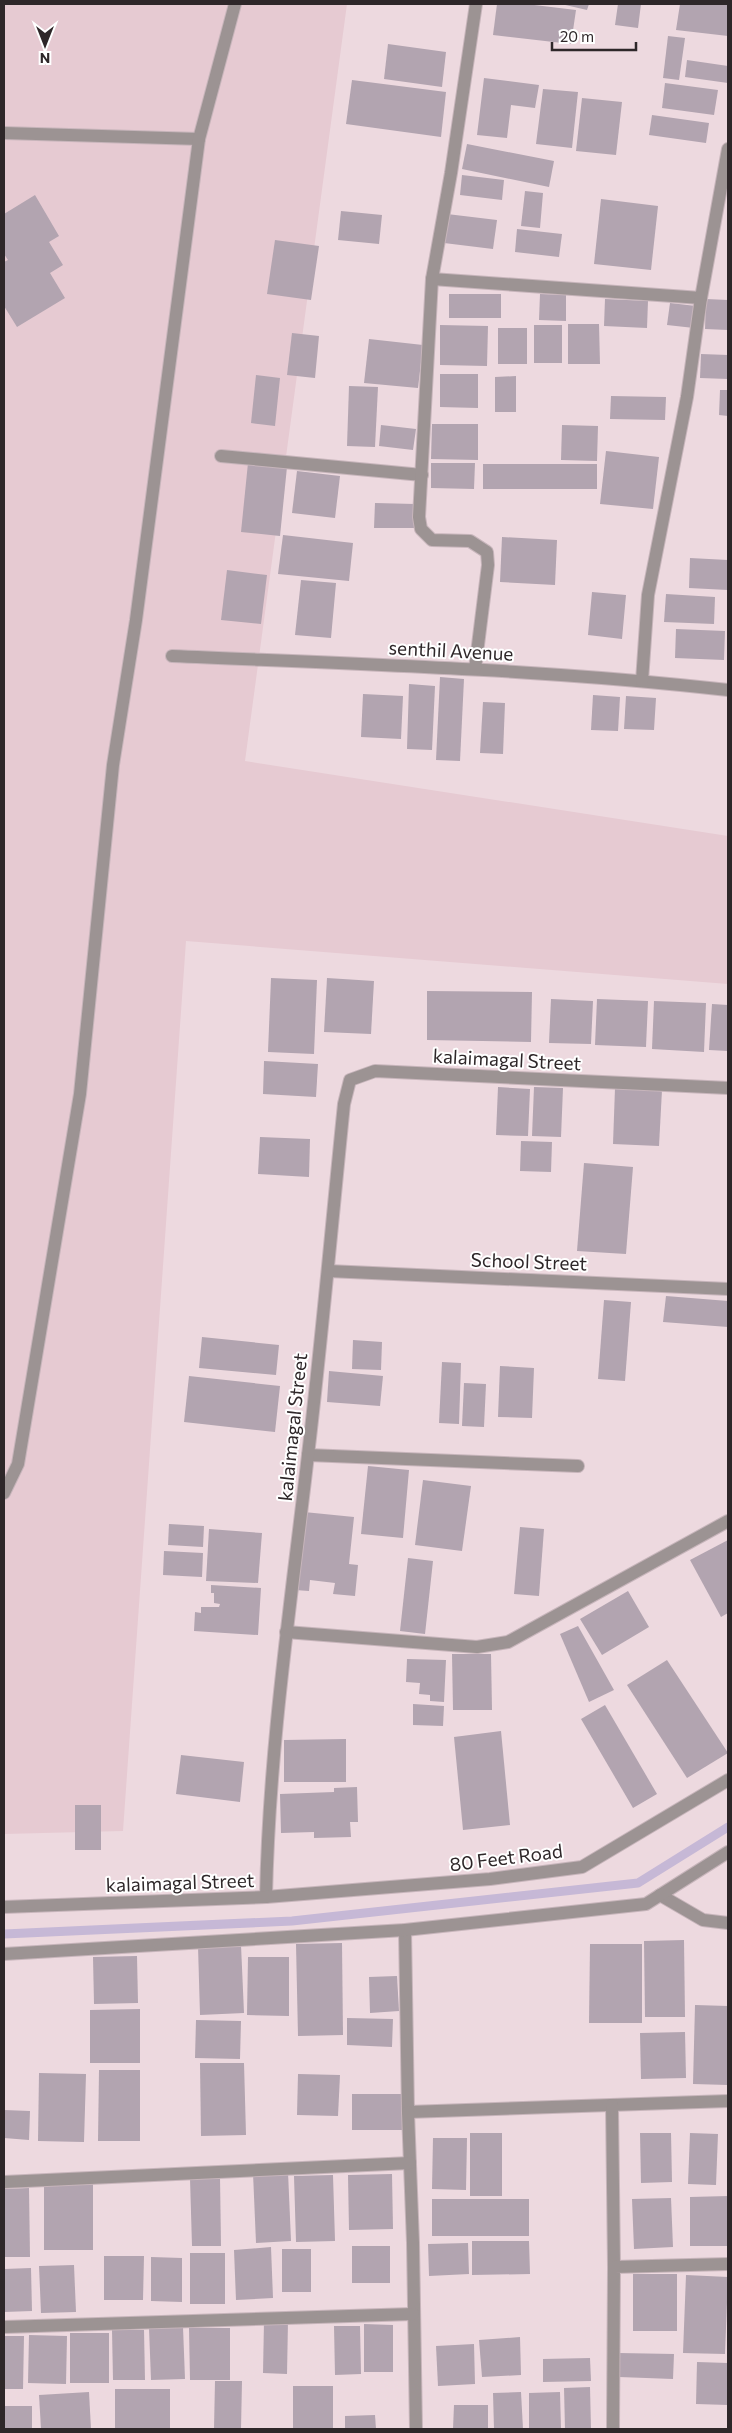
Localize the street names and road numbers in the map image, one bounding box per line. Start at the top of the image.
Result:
street label: senthil Avenue [388,635,514,665]
street label: kalaimagal Street [432,1044,582,1074]
street label: School Street [470,1247,588,1275]
street label: kalaimagal Street [273,1352,311,1502]
street label: 80 Feet Road [448,1839,564,1875]
street label: kalaimagal Street [105,1868,255,1896]

